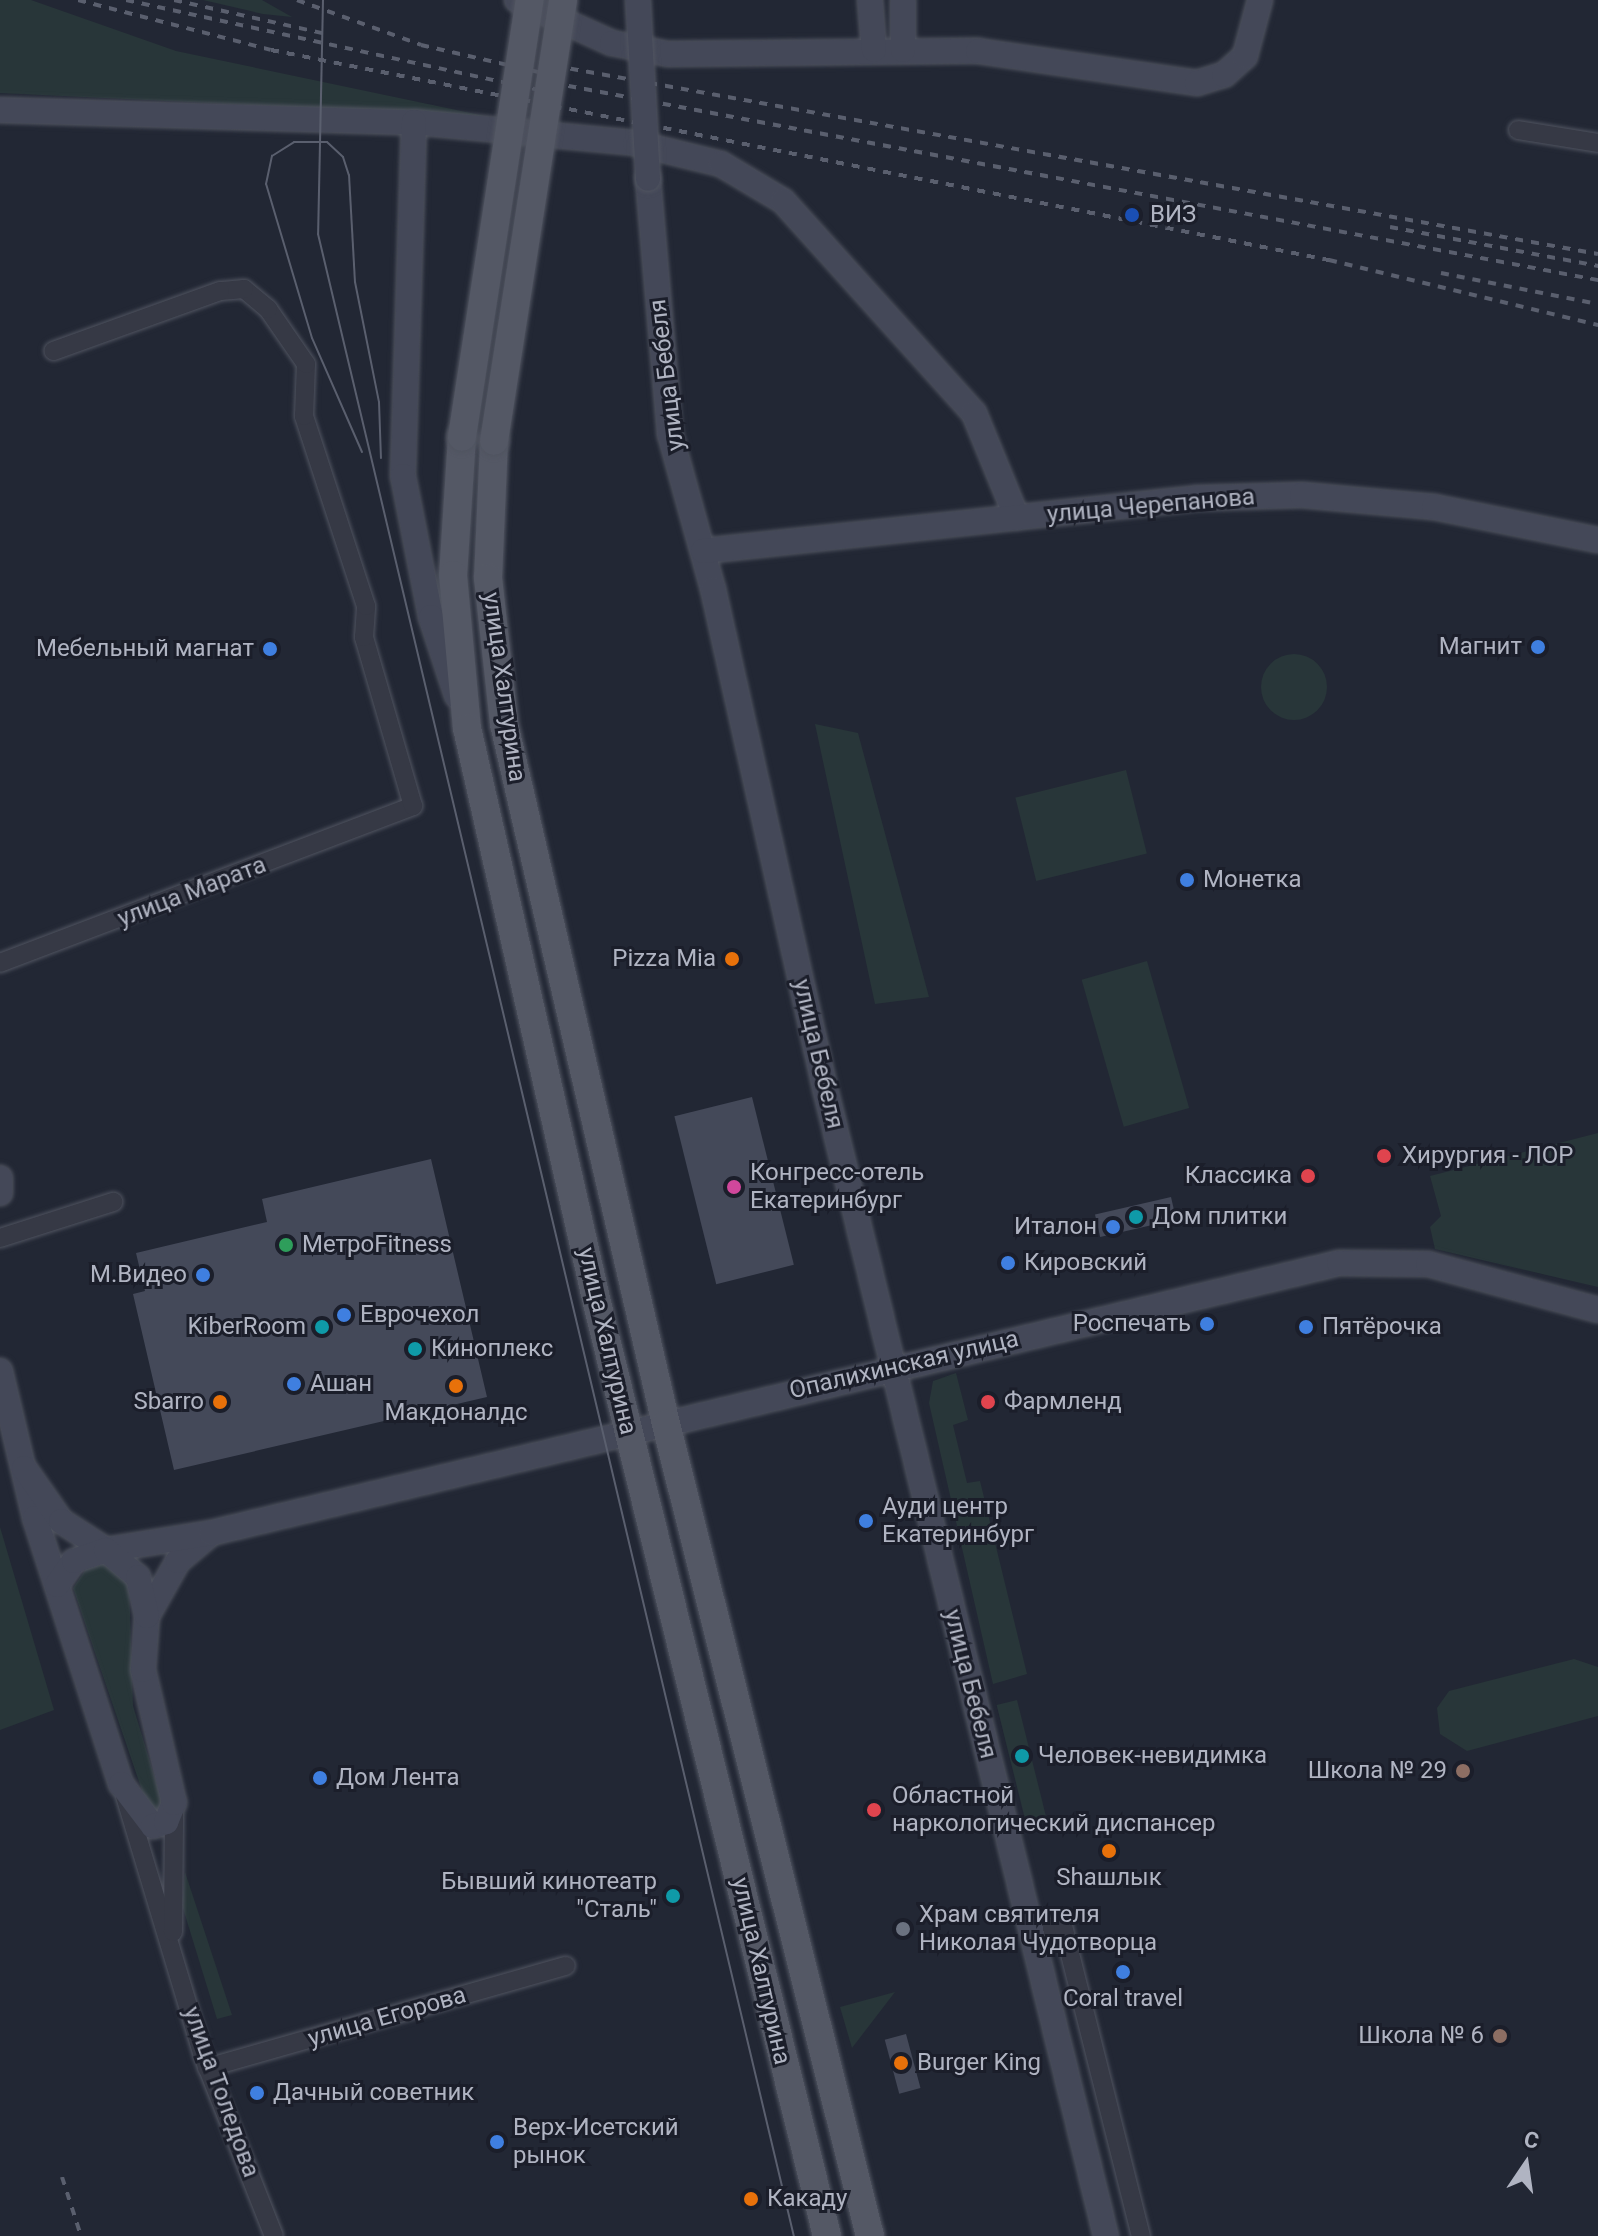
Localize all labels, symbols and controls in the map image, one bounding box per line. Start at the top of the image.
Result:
place label: ВИЗ [1150,201,1196,229]
marker: ВИЗ [1121,204,1143,226]
street label: улица Бебеля [643,297,691,453]
street label: улица Черепанова [1046,483,1256,529]
street label: улица Халтурина [476,590,532,784]
place label: Магнит [1439,633,1522,661]
place label: Мебельный магнат [36,635,254,663]
marker: Магнит [1529,638,1547,656]
marker: Мебельный магнат [261,640,279,658]
street label: улица Марата [114,850,270,934]
place label: Монетка [1203,866,1302,894]
marker: Монетка [1178,871,1196,889]
place label: Pizza Mia [612,945,716,973]
marker: Pizza Mia [723,950,741,968]
street label: улица Бебеля [787,976,849,1132]
place label: Хирургия - ЛОР [1402,1142,1573,1170]
marker: Хирургия - ЛОР [1373,1145,1395,1167]
place label: Конгресс-отель Екатеринбург [750,1159,924,1215]
place label: Классика [1185,1162,1292,1190]
marker: Классика [1299,1167,1317,1185]
marker: Конгресс-отель Екатеринбург [725,1178,743,1196]
place label: Дом плитки [1152,1203,1287,1231]
marker: Дом плитки [1127,1208,1145,1226]
place label: Италон [1014,1213,1097,1241]
marker: Италон [1104,1218,1122,1236]
place label: МетроFitness [302,1231,452,1259]
marker: МетроFitness [277,1236,295,1254]
street label: улица Халтурина [571,1245,643,1437]
place label: Кировский [1024,1249,1147,1277]
marker: Кировский [999,1254,1017,1272]
place label: М.Видео [90,1261,187,1289]
marker: М.Видео [194,1266,212,1284]
place label: Еврочехол [360,1301,479,1329]
marker: Еврочехол [335,1306,353,1324]
place label: Роспечать [1073,1310,1191,1338]
place label: KiberRoom [188,1313,306,1341]
place label: Пятёрочка [1322,1313,1442,1341]
marker: Роспечать [1198,1315,1216,1333]
marker: KiberRoom [313,1318,331,1336]
marker: Пятёрочка [1297,1318,1315,1336]
street label: Опалихинская улица [787,1325,1021,1405]
place label: Киноплекс [431,1335,553,1363]
marker: Киноплекс [406,1340,424,1358]
place label: Ашан [310,1370,372,1398]
marker: Ашан [285,1375,303,1393]
marker: Макдоналдс [447,1377,465,1395]
place label: Sbarro [134,1388,204,1416]
place label: Фармленд [1004,1388,1122,1416]
marker: Sbarro [211,1393,229,1411]
marker: Фармленд [979,1393,997,1411]
place label: Макдоналдс [385,1399,527,1427]
place label: Ауди центр Екатеринбург [882,1493,1034,1549]
marker: Ауди центр Екатеринбург [857,1512,875,1530]
street label: улица Бебеля [938,1606,1002,1762]
place label: Человек-невидимка [1038,1742,1267,1770]
marker: Человек-невидимка [1013,1747,1031,1765]
place label: Школа № 29 [1308,1757,1447,1785]
marker: Школа № 29 [1454,1762,1472,1780]
place label: Дом Лента [336,1764,459,1792]
marker: Дом Лента [311,1769,329,1787]
place label: Областной наркологический диспансер [892,1782,1215,1838]
marker: Областной наркологический диспансер [863,1799,885,1821]
marker: Shашлык [1100,1842,1118,1860]
place label: Shашлык [1056,1864,1162,1892]
place label: Бывший кинотеатр "Сталь" [441,1868,657,1924]
street label: улица Халтурина [725,1875,797,2067]
marker: Бывший кинотеатр "Сталь" [664,1887,682,1905]
place label: Храм святителя Николая Чудотворца [919,1901,1157,1957]
marker: Храм святителя Николая Чудотворца [894,1920,912,1938]
marker: Coral travel [1114,1963,1132,1981]
street label: улица Егорова [305,1981,469,2053]
place label: Coral travel [1063,1985,1183,2013]
street label: улица Толедова [177,2002,265,2182]
place label: Школа № 6 [1358,2022,1484,2050]
marker: Школа № 6 [1491,2027,1509,2045]
place label: Burger King [917,2049,1041,2077]
marker: Burger King [892,2054,910,2072]
place label: Дачный советник [273,2079,474,2107]
marker: Дачный советник [248,2084,266,2102]
place label: Верх-Исетский рынок [513,2114,679,2170]
north arrow [1486,2124,1566,2204]
text: С [1522,2126,1541,2154]
marker: Верх-Исетский рынок [488,2133,506,2151]
place label: Какаду [767,2185,847,2213]
marker: Какаду [742,2190,760,2208]

